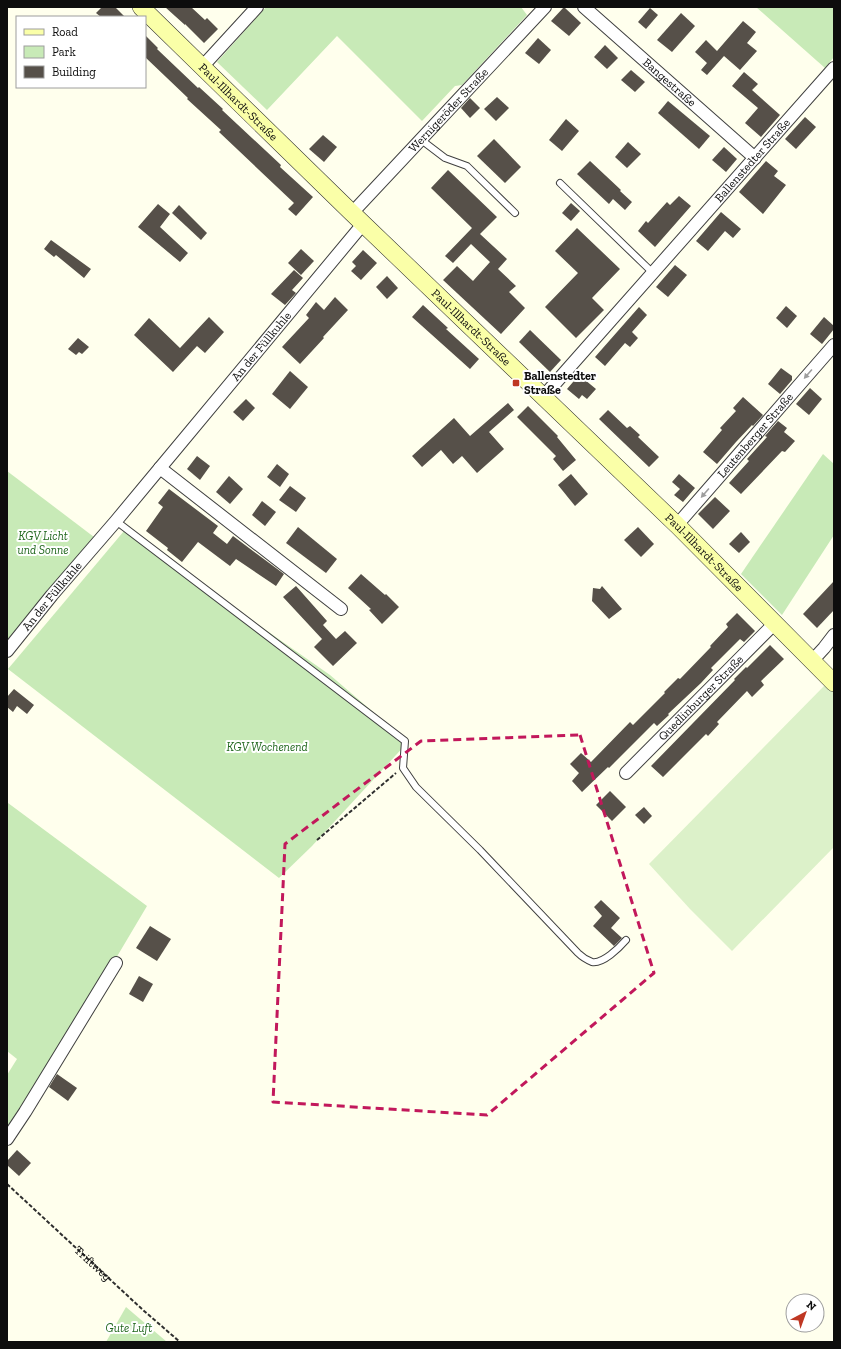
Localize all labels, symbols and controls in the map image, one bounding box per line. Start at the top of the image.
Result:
legend [16,16,146,88]
text: Road [52,25,78,39]
text: Park [52,45,77,59]
street label: Bangestraße [640,55,699,110]
street label: Paul-Illhardt-Straße [196,60,281,144]
text: Building [52,65,96,79]
street label: Wernigeröder Straße [406,65,491,155]
street label: Ballenstedter Straße [712,115,793,205]
street label: Paul-Illhardt-Straße [429,286,514,369]
street label: An der Füllkuhle [229,309,294,384]
place label: Ballenstedter Straße [524,369,597,397]
one-way arrow [804,369,813,379]
marker: Ballenstedter Straße [511,378,521,388]
street label: Leutenberger Straße [714,390,796,481]
one-way arrow [700,488,709,498]
street label: Paul-Illhardt-Straße [662,510,746,595]
park label: KGV Licht und Sonne [17,529,69,557]
street label: An der Füllkuhle [19,558,85,633]
street label: Quedlinburger Straße [655,652,746,743]
park label: KGV Wochenend [226,740,308,754]
street label: Triftweg [71,1243,114,1284]
north arrow [785,1293,825,1333]
text: N [804,1298,819,1314]
park label: Gute Luft [106,1321,152,1335]

